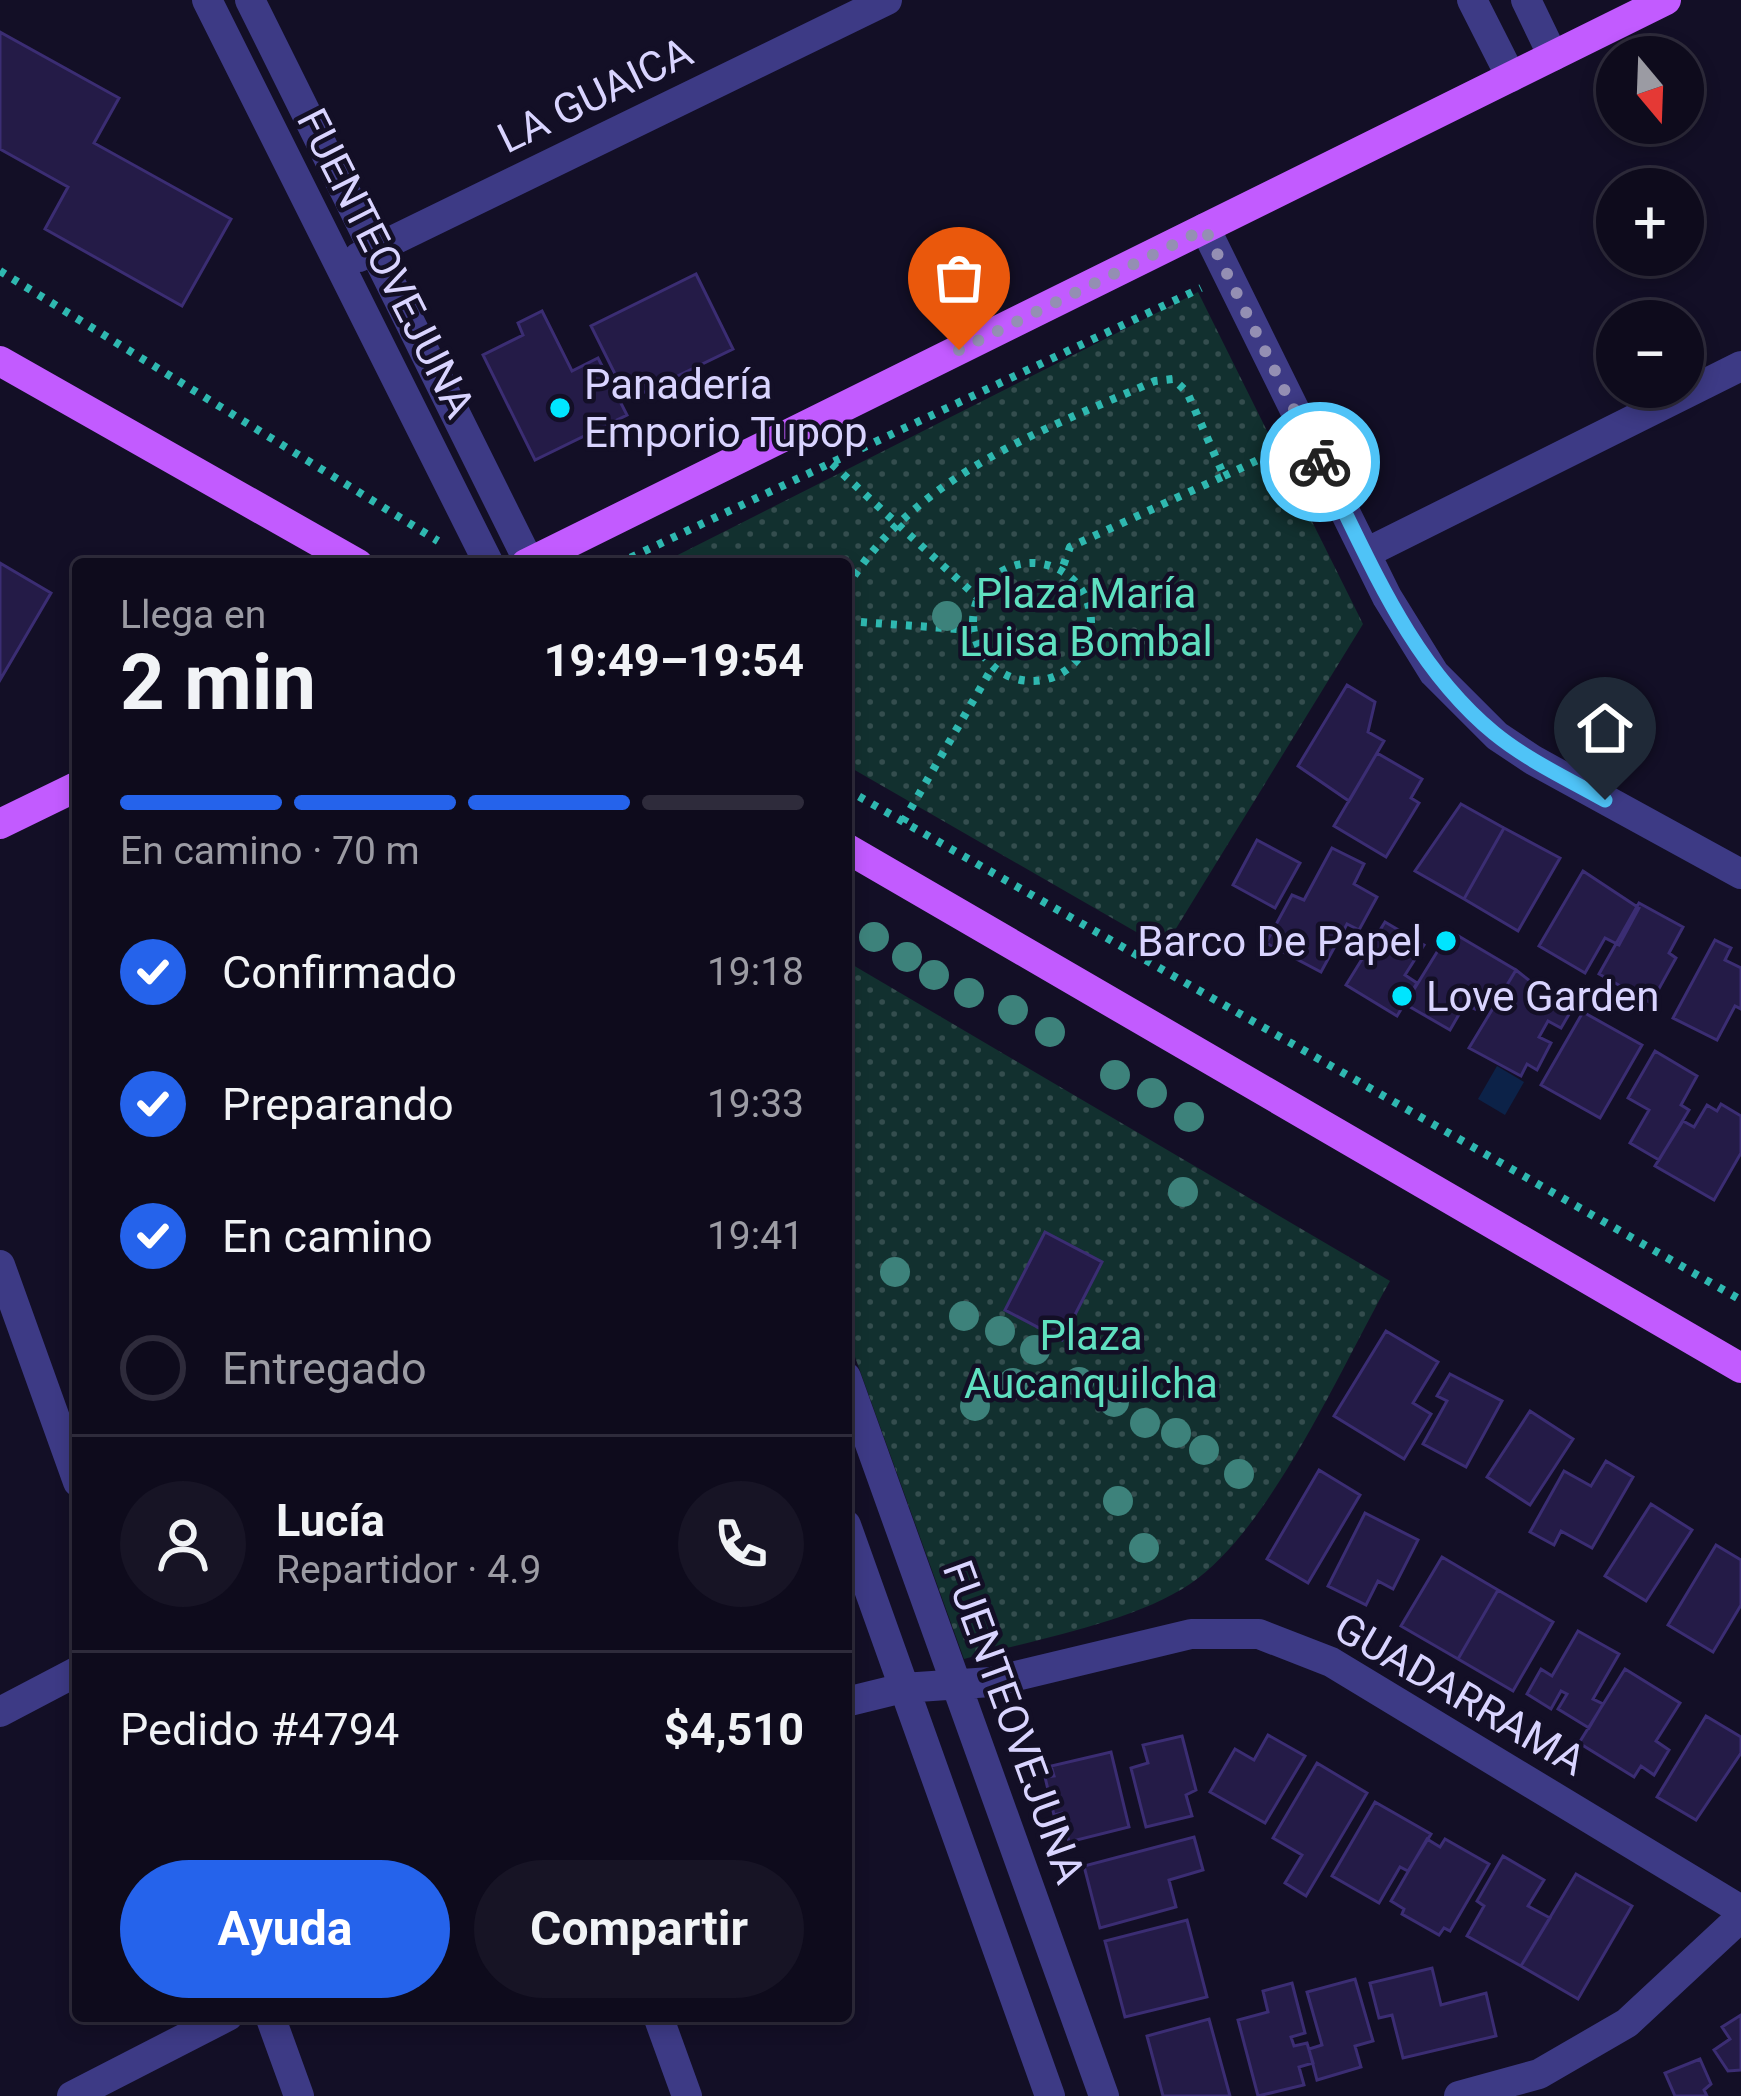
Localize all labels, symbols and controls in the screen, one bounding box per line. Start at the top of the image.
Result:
street label: LA GUAICA [490,27,700,163]
north arrow [1596,36,1704,144]
map controls [1596,36,1704,408]
street label: FUENTEOVEJUNA [287,100,485,426]
button: + [1596,168,1704,276]
pin [908,227,1010,350]
icon: bag [926,245,992,311]
button: − [1596,300,1704,408]
place label: Panadería Emporio Tupop [584,360,868,457]
marker: Panadería Emporio Tupop [547,395,573,421]
courier [1260,402,1380,522]
icon: bike [1287,429,1353,495]
park label: Plaza María Luisa Bombal [959,569,1213,666]
text: Llega en [120,592,266,638]
text: 19:49–19:54 [544,634,804,687]
text: 2 min [120,637,316,728]
pin [1554,677,1656,800]
icon: home [1572,695,1638,761]
text: En camino · 70 m [120,828,420,874]
place label: Barco De Papel [1137,917,1422,966]
marker: Barco De Papel [1433,928,1459,954]
icon: check [120,939,186,1005]
text: Confirmado [222,946,457,999]
text: 19:18 [707,949,804,995]
place label: Love Garden [1426,972,1659,1021]
marker: Love Garden [1389,983,1415,1009]
icon: check [120,1071,186,1137]
text: Preparando [222,1078,454,1131]
text: 19:33 [707,1081,804,1127]
icon: check [120,1203,186,1269]
text: En camino [222,1210,433,1263]
text: 19:41 [707,1213,804,1259]
park label: Plaza Aucanquilcha [964,1311,1218,1408]
text: Entregado [222,1342,427,1395]
button: person [120,1481,246,1607]
button: phone [678,1481,804,1607]
text: Lucía [276,1494,385,1547]
text: Repartidor · 4.9 [276,1547,541,1593]
street label: FUENTEOVEJUNA [933,1554,1095,1890]
street label: GUADARRAMA [1326,1603,1594,1785]
text: Pedido #4794 [120,1703,399,1756]
text: $4,510 [664,1703,804,1756]
button: Ayuda [120,1860,450,1998]
button: Compartir [474,1860,804,1998]

